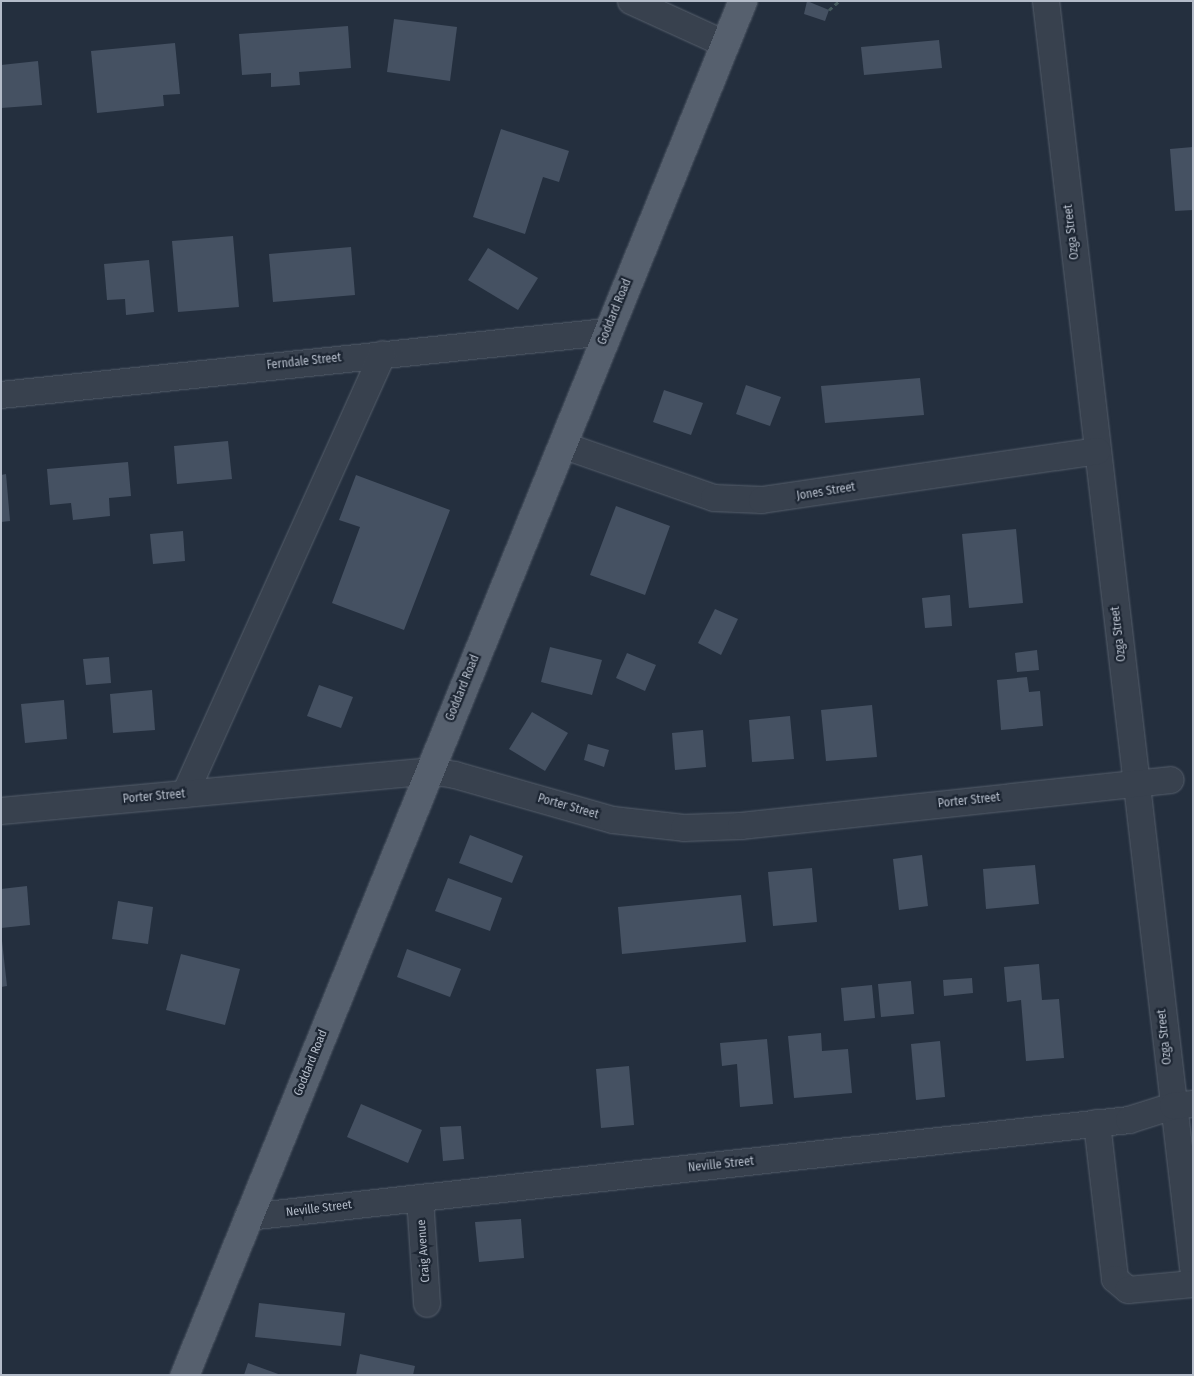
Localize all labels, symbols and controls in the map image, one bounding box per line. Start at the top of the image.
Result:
street label: Ozga Street [1061,203,1083,261]
street label: Goddard Road [595,277,635,347]
street label: Ferndale Street [266,351,342,373]
street label: Jones Street [796,480,856,504]
street label: Ozga Street [1108,605,1130,663]
street label: Goddard Road [443,653,483,723]
street label: Porter Street [122,787,186,807]
street label: Porter Street [536,791,600,823]
street label: Porter Street [937,791,1001,811]
street label: Ozga Street [1155,1009,1175,1065]
street label: Goddard Road [291,1028,331,1098]
street label: Neville Street [687,1154,755,1176]
street label: Neville Street [285,1198,353,1220]
street label: Craig Avenue [415,1219,433,1283]

